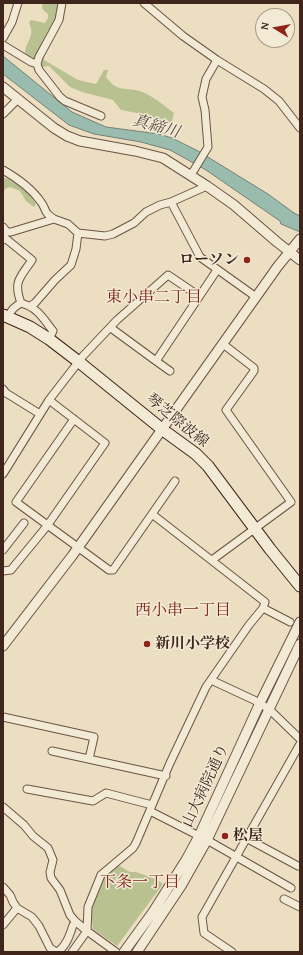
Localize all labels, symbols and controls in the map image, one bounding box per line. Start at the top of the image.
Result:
north arrow [255,8,295,48]
text: N [256,21,273,31]
water label: 真締川 [130,111,182,143]
place label: ローソン [179,251,239,269]
marker: ローソン [242,255,252,265]
district label: 東小串二丁目 [106,288,202,308]
street label: 琴芝際波線 [142,390,212,452]
district label: 西小串一丁目 [135,601,231,621]
place label: 新川小学校 [155,635,230,653]
marker: 新川小学校 [142,639,152,649]
street label: 山大病院通り [179,741,233,831]
place label: 松屋 [233,827,263,845]
marker: 松屋 [220,831,230,841]
district label: 下条一丁目 [100,873,180,893]

